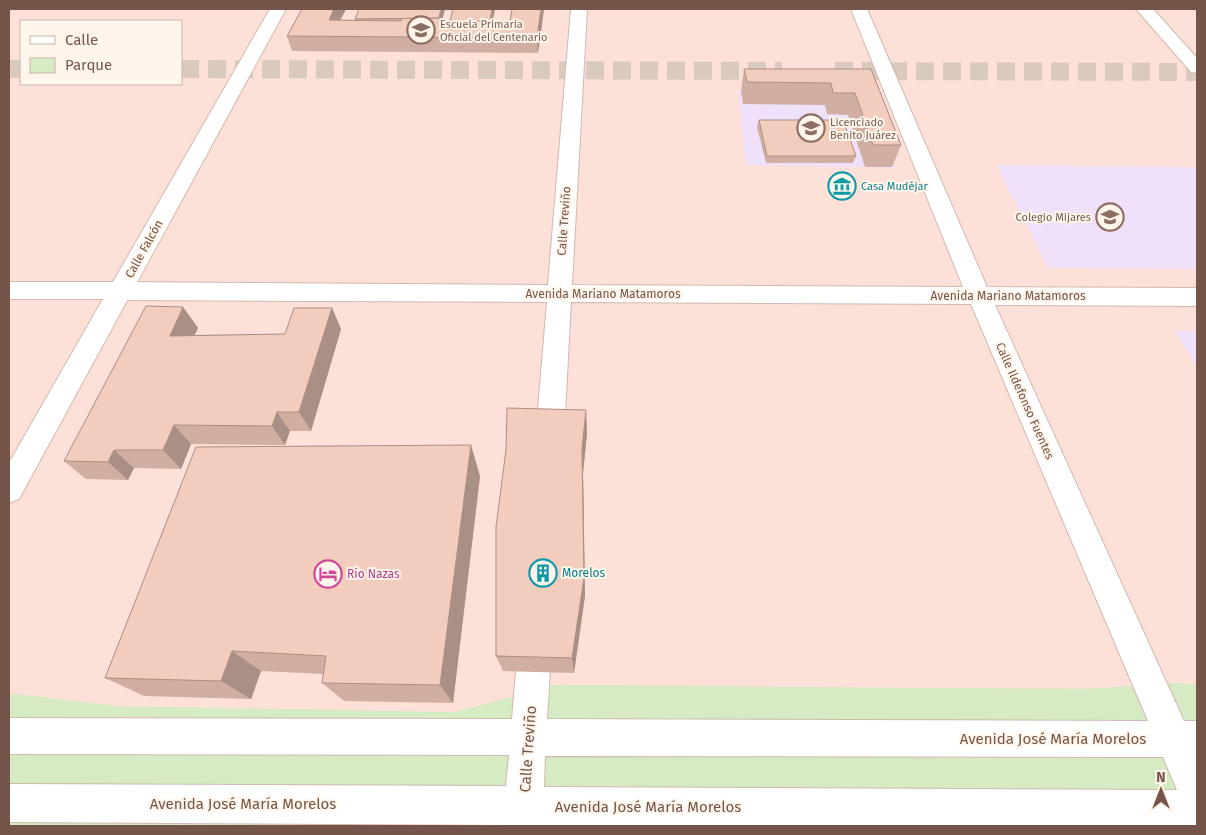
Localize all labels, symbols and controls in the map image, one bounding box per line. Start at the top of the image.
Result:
school or university icon: Escuela Primaria Oficial del Centenario [406,15,436,45]
place label: Escuela Primaria Oficial del Centenario [440,18,547,44]
legend [20,20,182,85]
text: Calle [65,31,98,49]
text: Parque [65,56,112,74]
school or university icon: Licenciado Benito Juárez [796,113,826,143]
place label: Licenciado Benito Juárez [830,116,896,142]
museum icon: Casa Mudéjar [827,171,857,201]
place label: Casa Mudéjar [861,180,928,193]
street label: Calle Treviño [555,186,573,256]
school or university icon: Colegio Mijares [1095,202,1125,232]
place label: Colegio Mijares [1016,211,1091,224]
street label: Calle Falcón [122,217,166,281]
street label: Avenida Mariano Matamoros [525,287,681,301]
street label: Avenida Mariano Matamoros [930,289,1086,303]
street label: Calle Ildefonso Fuentes [993,340,1057,462]
building icon: Morelos [528,558,558,588]
hotel icon: Río Nazas [313,559,343,589]
place label: Morelos [562,566,606,580]
place label: Río Nazas [347,567,400,581]
street label: Calle Treviño [516,705,540,793]
street label: Avenida José María Morelos [960,730,1146,748]
north arrow [1136,765,1186,815]
text: N [1156,769,1166,786]
street label: Avenida José María Morelos [150,795,336,813]
street label: Avenida José María Morelos [555,798,741,816]

